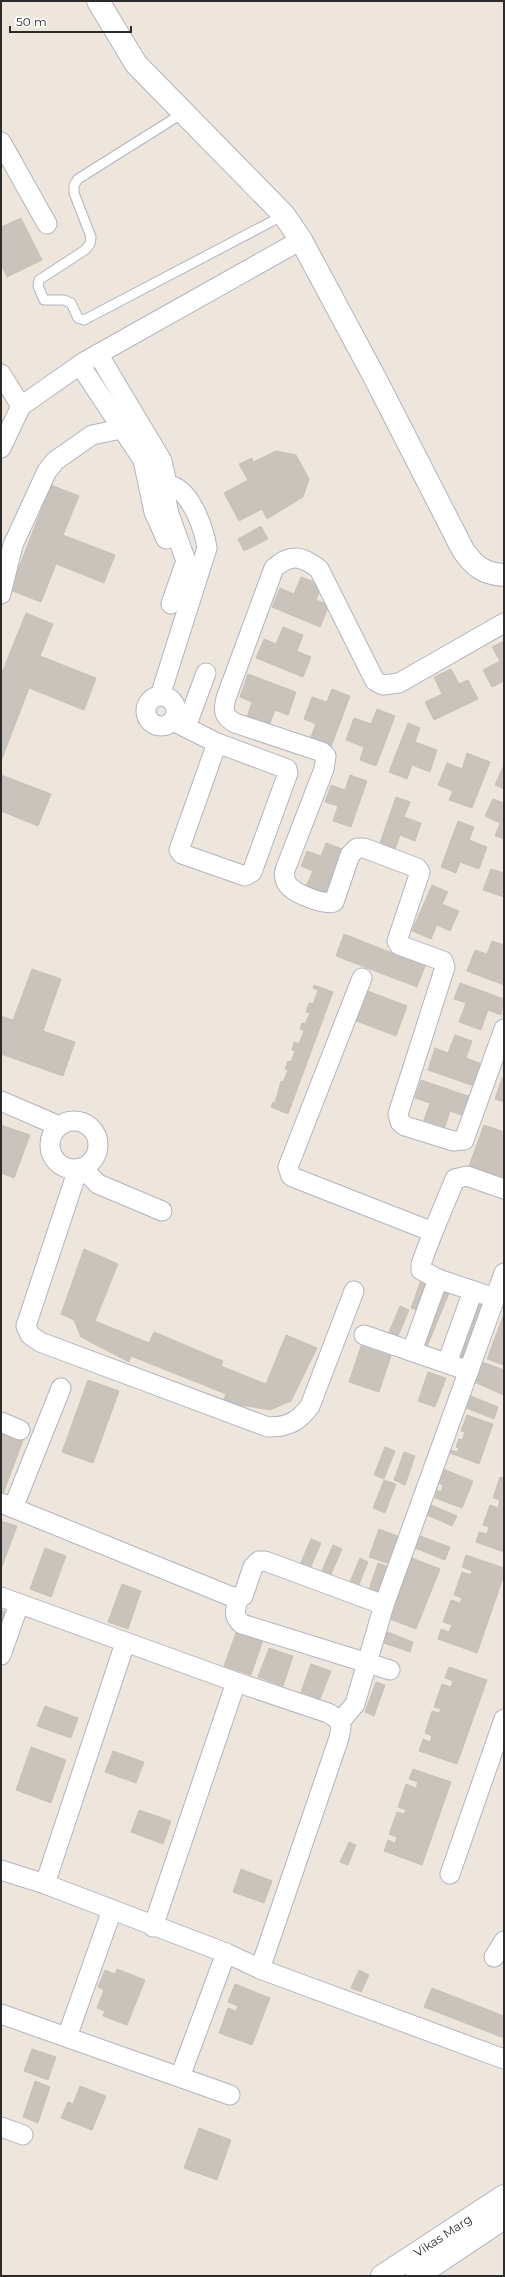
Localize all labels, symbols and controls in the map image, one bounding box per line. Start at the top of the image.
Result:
scale bar [10,8,131,34]
text: 50 m [16,14,47,29]
street label: Vikas Marg [411,2211,475,2260]

